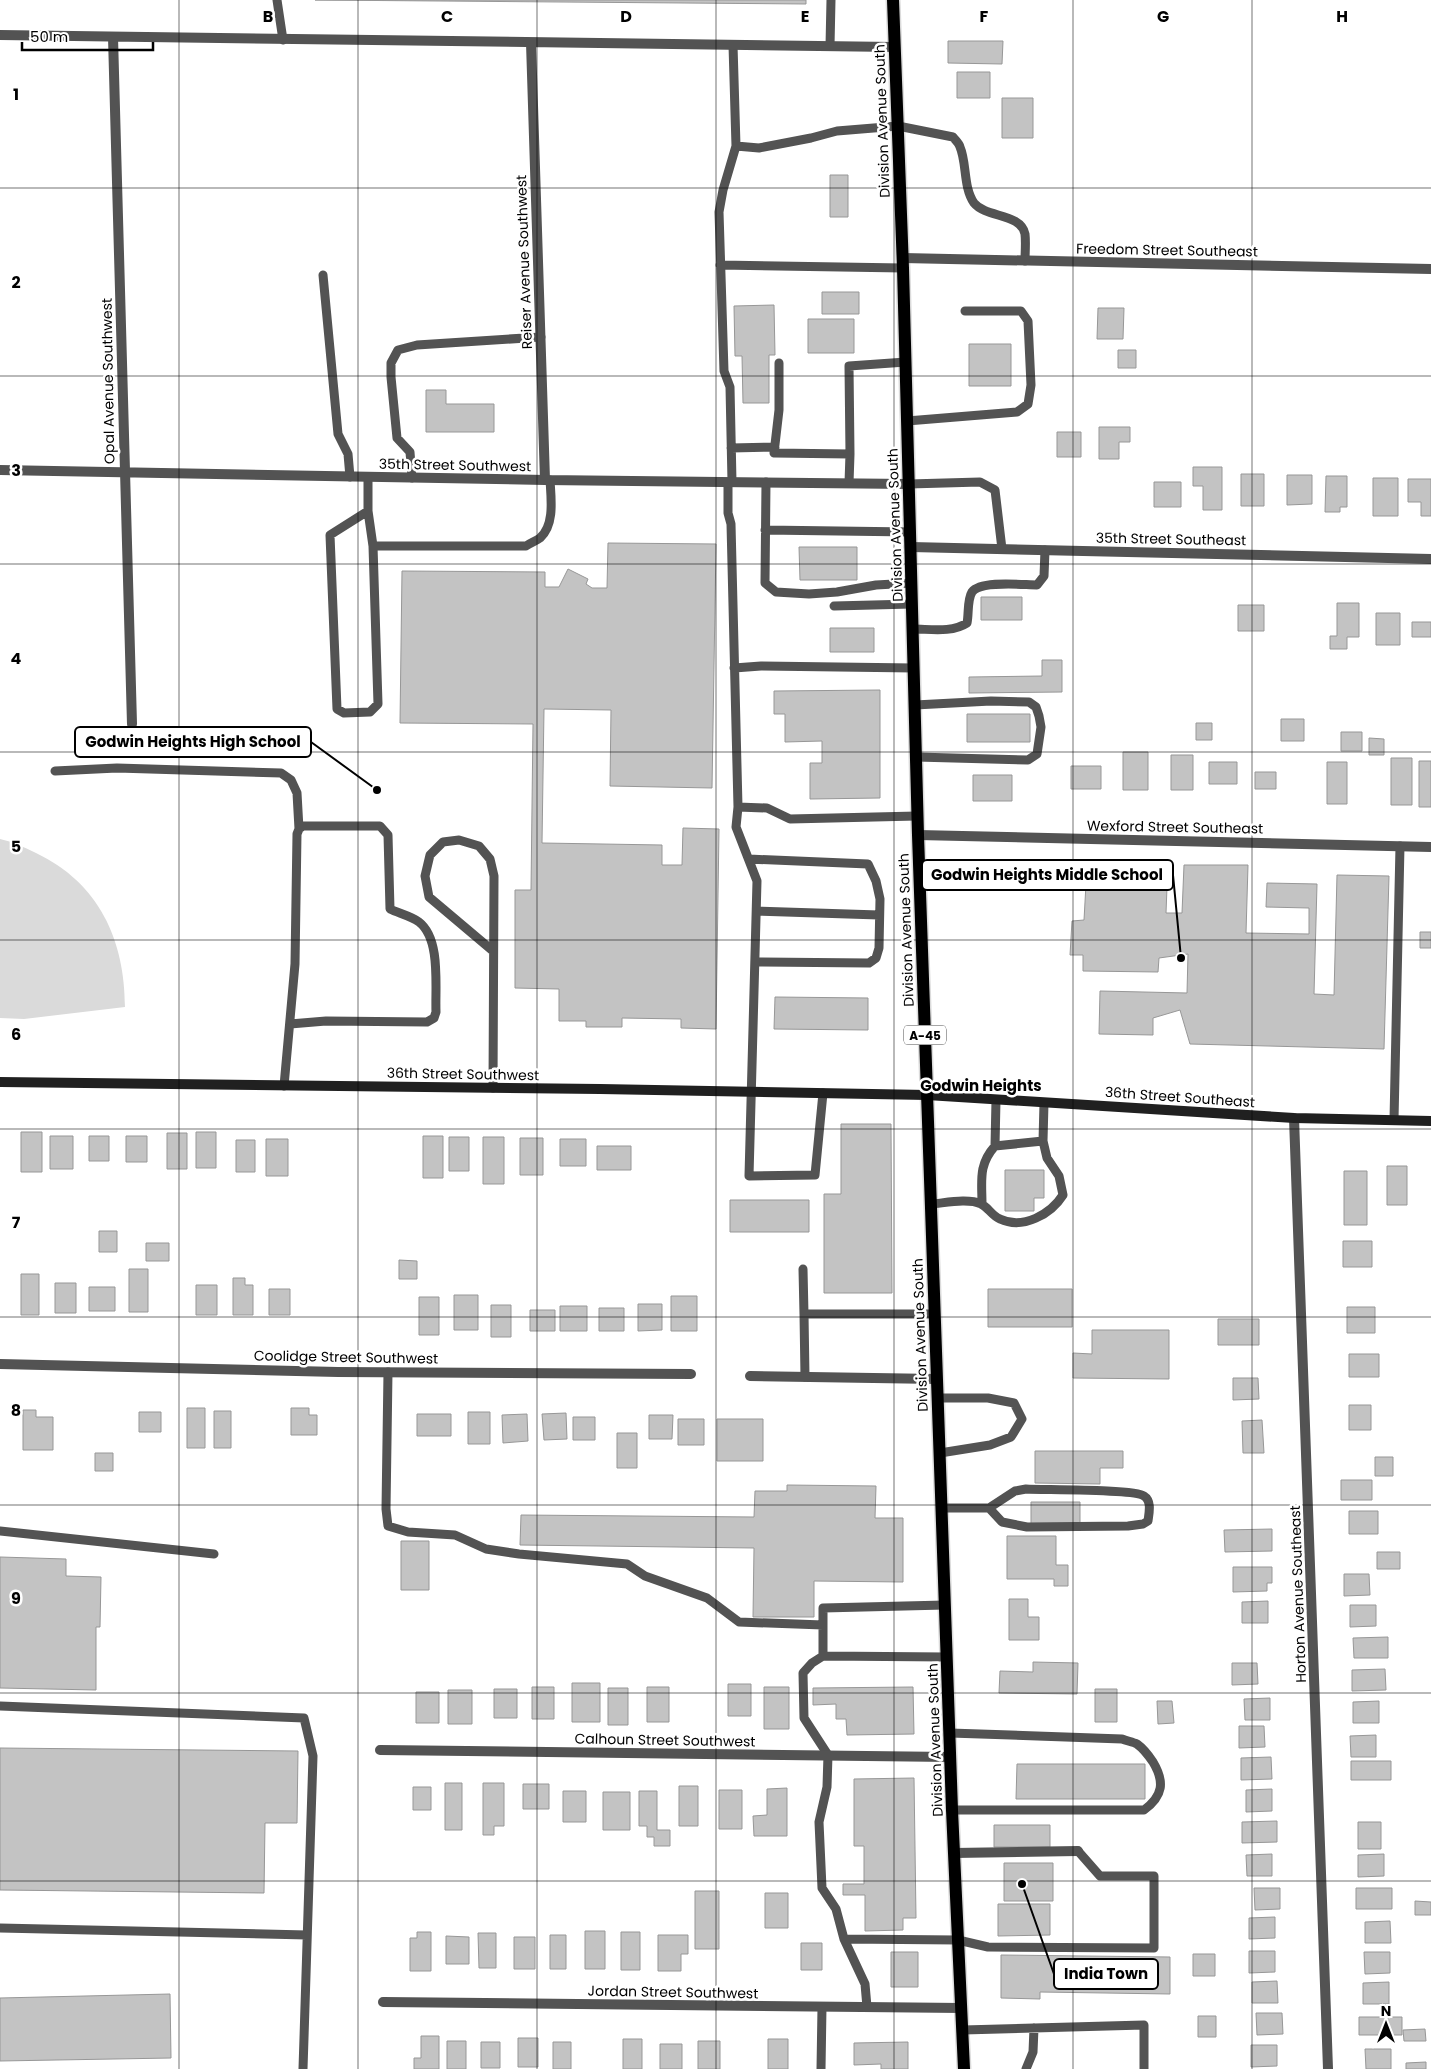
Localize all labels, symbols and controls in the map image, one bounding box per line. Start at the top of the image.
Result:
text: B [263,5,273,28]
text: C [441,5,453,28]
text: D [620,5,632,28]
text: E [801,5,809,28]
text: F [980,5,989,28]
text: G [1157,5,1169,28]
text: H [1336,5,1348,28]
scale bar [22,20,154,52]
text: 50 m [30,26,68,47]
street label: Division Avenue South [869,44,895,198]
text: 1 [13,83,19,106]
street label: Reiser Avenue Southwest [511,174,537,350]
street label: Freedom Street Southeast [1076,238,1258,262]
text: 2 [11,271,21,294]
street label: Opal Avenue Southwest [97,298,119,464]
street label: Division Avenue South [882,448,908,602]
street label: 35th Street Southwest [379,454,531,476]
text: 3 [11,459,21,482]
street label: 35th Street Southeast [1096,528,1246,550]
text: 4 [11,647,22,670]
callout: Godwin Heights High School [75,727,311,757]
text: Godwin Heights High School [85,731,301,752]
street label: Wexford Street Southeast [1087,815,1263,839]
text: 5 [11,835,21,858]
street label: Division Avenue South [893,853,919,1007]
callout: Godwin Heights Middle School [922,860,1173,890]
text: Godwin Heights Middle School [931,864,1163,885]
text: 6 [11,1023,21,1046]
road number: A-45 [904,1026,946,1044]
street label: 36th Street Southwest [387,1063,539,1085]
district label: Godwin Heights [920,1075,1042,1096]
street label: 36th Street Southeast [1104,1082,1256,1112]
text: 7 [12,1211,21,1234]
street label: Division Avenue South [907,1258,933,1412]
street label: Coolidge Street Southwest [254,1345,438,1369]
text: 8 [11,1399,21,1422]
street label: Horton Avenue Southeast [1285,1505,1311,1683]
text: 9 [11,1587,21,1610]
street label: Division Avenue South [922,1663,948,1817]
street label: Calhoun Street Southwest [574,1728,756,1752]
callout: India Town [1054,1959,1158,1989]
text: India Town [1064,1963,1148,1984]
street label: Jordan Street Southwest [587,1981,759,2003]
north arrow [1361,1999,1411,2049]
text: N [1381,2001,1391,2021]

